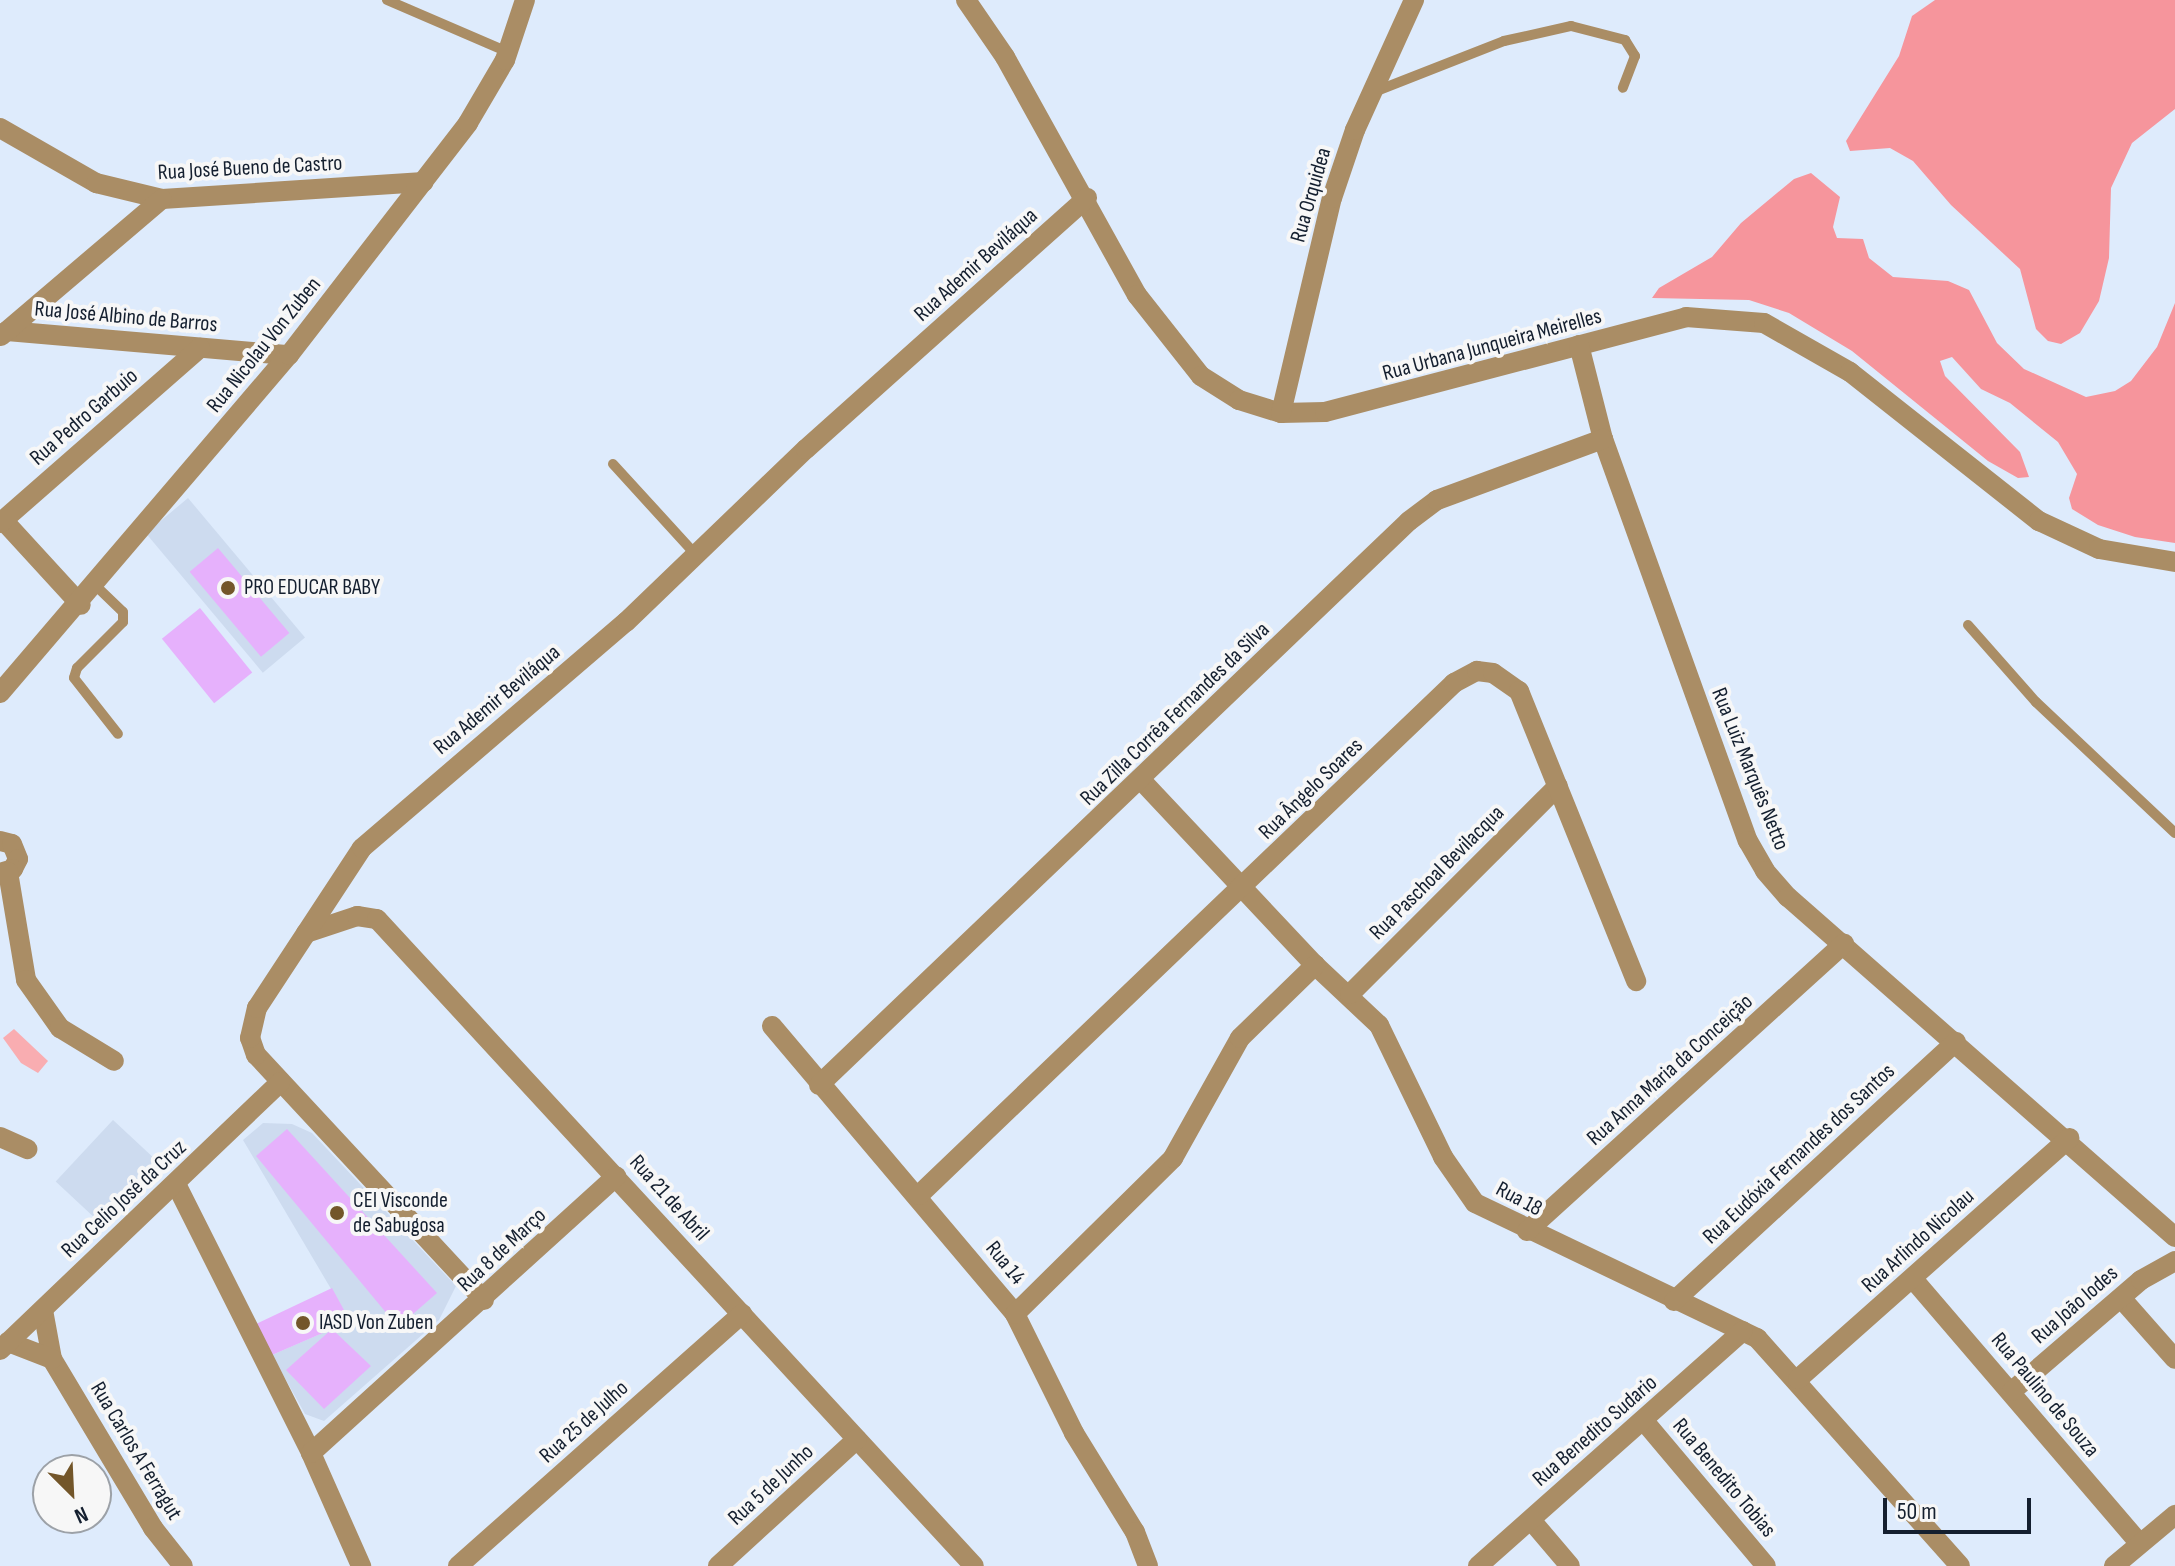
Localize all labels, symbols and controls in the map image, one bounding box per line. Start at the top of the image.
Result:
street label: Rua Orquidea [1285,145,1337,245]
street label: Rua José Bueno de Castro [157,150,343,186]
street label: Rua Ademir Beviláqua [909,203,1043,327]
street label: Rua Nicolau Von Zuben [201,272,327,418]
street label: Rua José Albino de Barros [33,296,219,338]
street label: Rua Urbana Junqueira Meirelles [1380,303,1604,387]
street label: Rua Pedro Garbuio [25,363,143,471]
place label: PRO EDUCAR BABY [244,575,380,601]
marker: PRO EDUCAR BABY [219,579,237,597]
street label: Rua Zilla Corrêa Fernandes da Silva [1075,617,1275,811]
street label: Rua Ademir Beviláqua [428,639,566,761]
street label: Rua Luiz Marquês Netto [1705,684,1795,854]
street label: Rua Ângelo Soares [1253,733,1369,845]
street label: Rua Paschoal Bevilacqua [1364,800,1510,946]
street label: Rua Anna Maria da Conceição [1582,989,1758,1151]
street label: Rua Eudóxia Fernandes dos Santos [1698,1058,1900,1250]
street label: Rua Celio José da Cruz [56,1134,192,1264]
street label: Rua 21 de Abril [624,1150,714,1246]
street label: Rua 18 [1491,1176,1547,1222]
street label: Rua Arlindo Nicolau [1856,1184,1980,1298]
place label: CEI Visconde de Sabugosa [353,1187,448,1238]
street label: Rua 8 de Março [452,1202,552,1298]
marker: CEI Visconde de Sabugosa [328,1204,346,1222]
street label: Rua 14 [980,1236,1030,1290]
street label: Rua João Iodes [2027,1260,2123,1350]
place label: IASD Von Zuben [319,1310,433,1336]
marker: IASD Von Zuben [294,1314,312,1332]
street label: Rua Paulino de Souza [1985,1327,2105,1463]
street label: Rua Benedito Sudario [1527,1370,1663,1492]
street label: Rua 25 de Julho [534,1375,634,1469]
street label: Rua Carlos A Ferragut [84,1377,188,1525]
street label: Rua Benedito Tobias [1667,1413,1781,1543]
street label: Rua 5 de Junho [723,1439,819,1531]
north arrow [32,1454,112,1534]
scale bar [1887,1482,2035,1532]
text: 50 m [1897,1497,1937,1526]
text: N [70,1500,92,1529]

